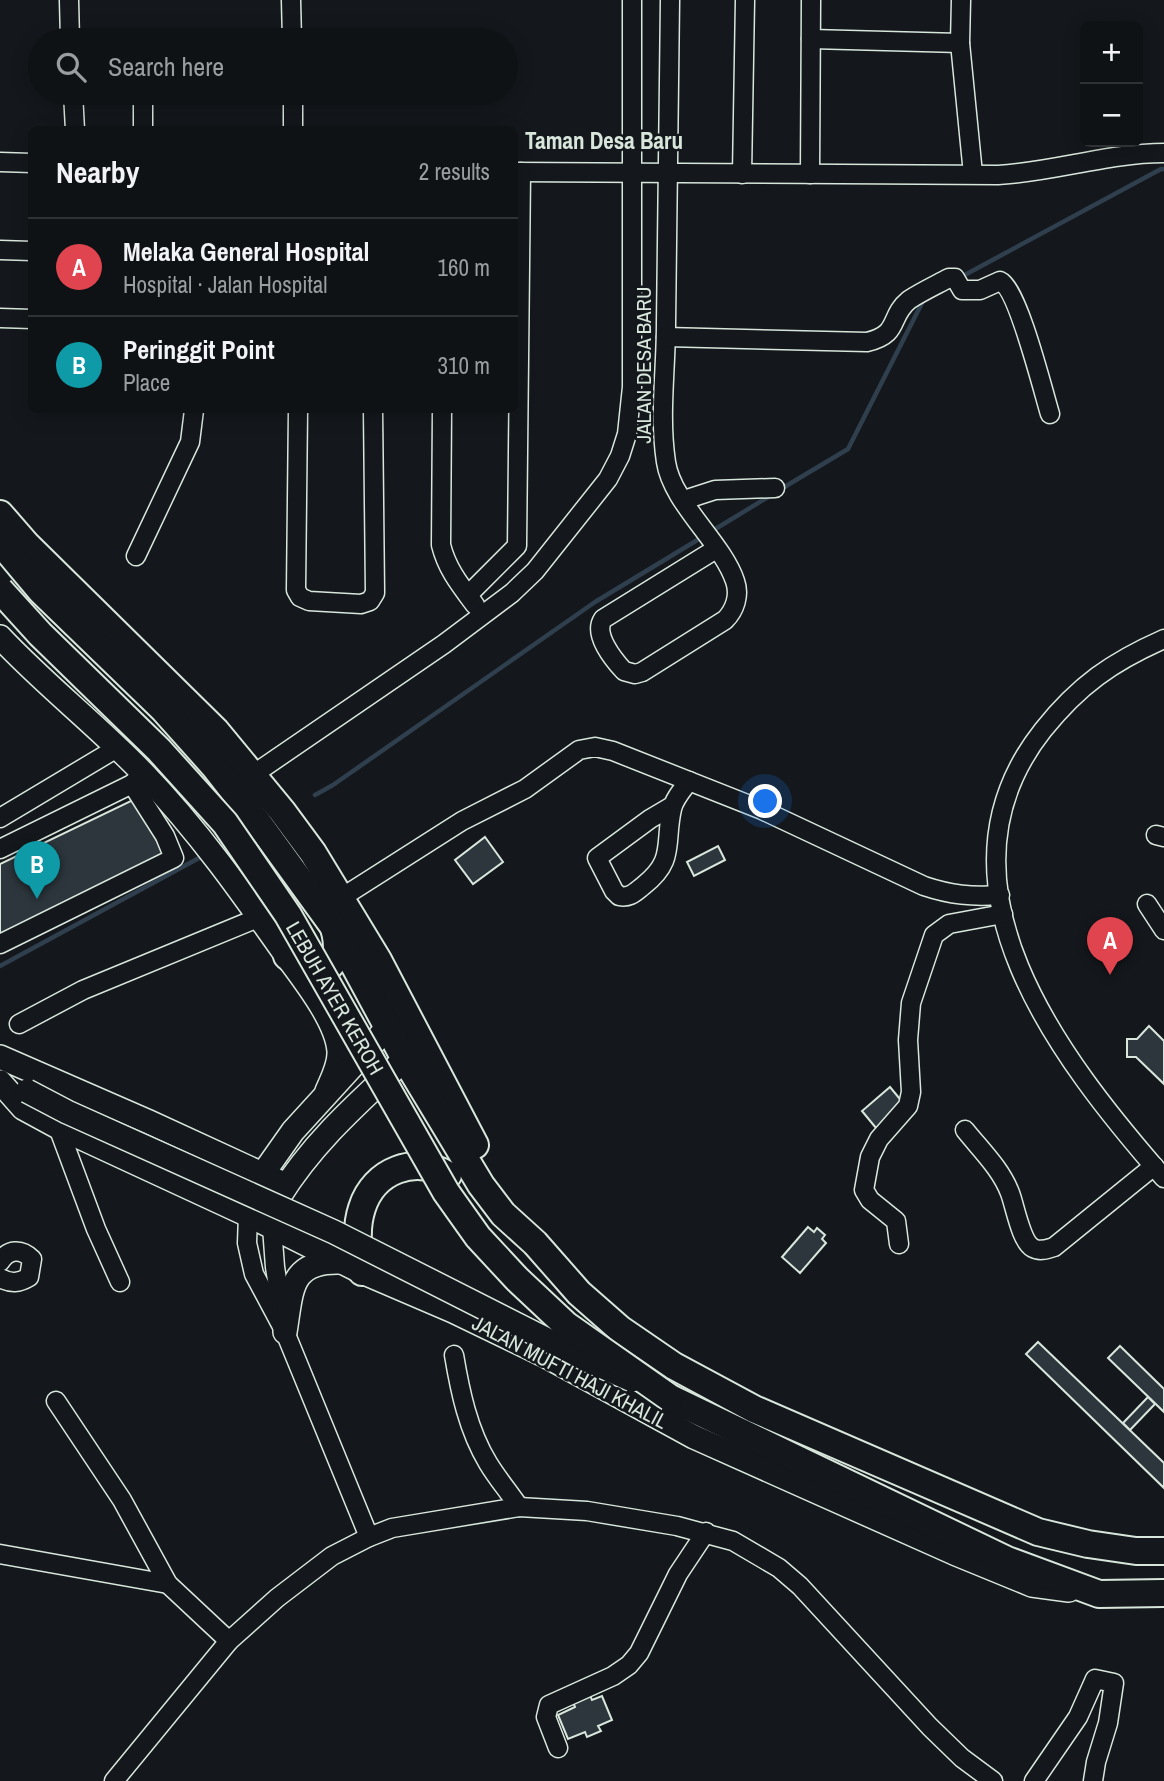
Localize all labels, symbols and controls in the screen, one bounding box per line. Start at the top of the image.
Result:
map controls [1080,21,1143,147]
button: + [1080,21,1143,84]
search box [28,28,518,105]
icon: search [52,48,90,86]
text: Search here [108,49,224,84]
button: − [1080,84,1143,147]
district label: Taman Desa Baru [525,125,683,156]
text: Nearby [56,152,139,192]
text: 2 results [419,156,490,187]
text: Melaka General Hospital [123,234,369,269]
text: A [72,252,86,283]
text: 160 m [438,252,490,283]
text: Hospital · Jalan Hospital [123,269,327,300]
street label: JALAN DESA BARU [629,287,658,443]
text: Peringgit Point [123,332,275,367]
text: B [72,350,86,381]
text: 310 m [438,350,490,381]
text: Place [123,367,170,398]
your location [748,784,782,818]
pin: B [14,841,60,899]
street label: LEBUH AYER KEROH [279,916,391,1080]
pin: A [1087,917,1133,975]
street label: JALAN MUFTI HAJI KHALIL [467,1308,673,1436]

